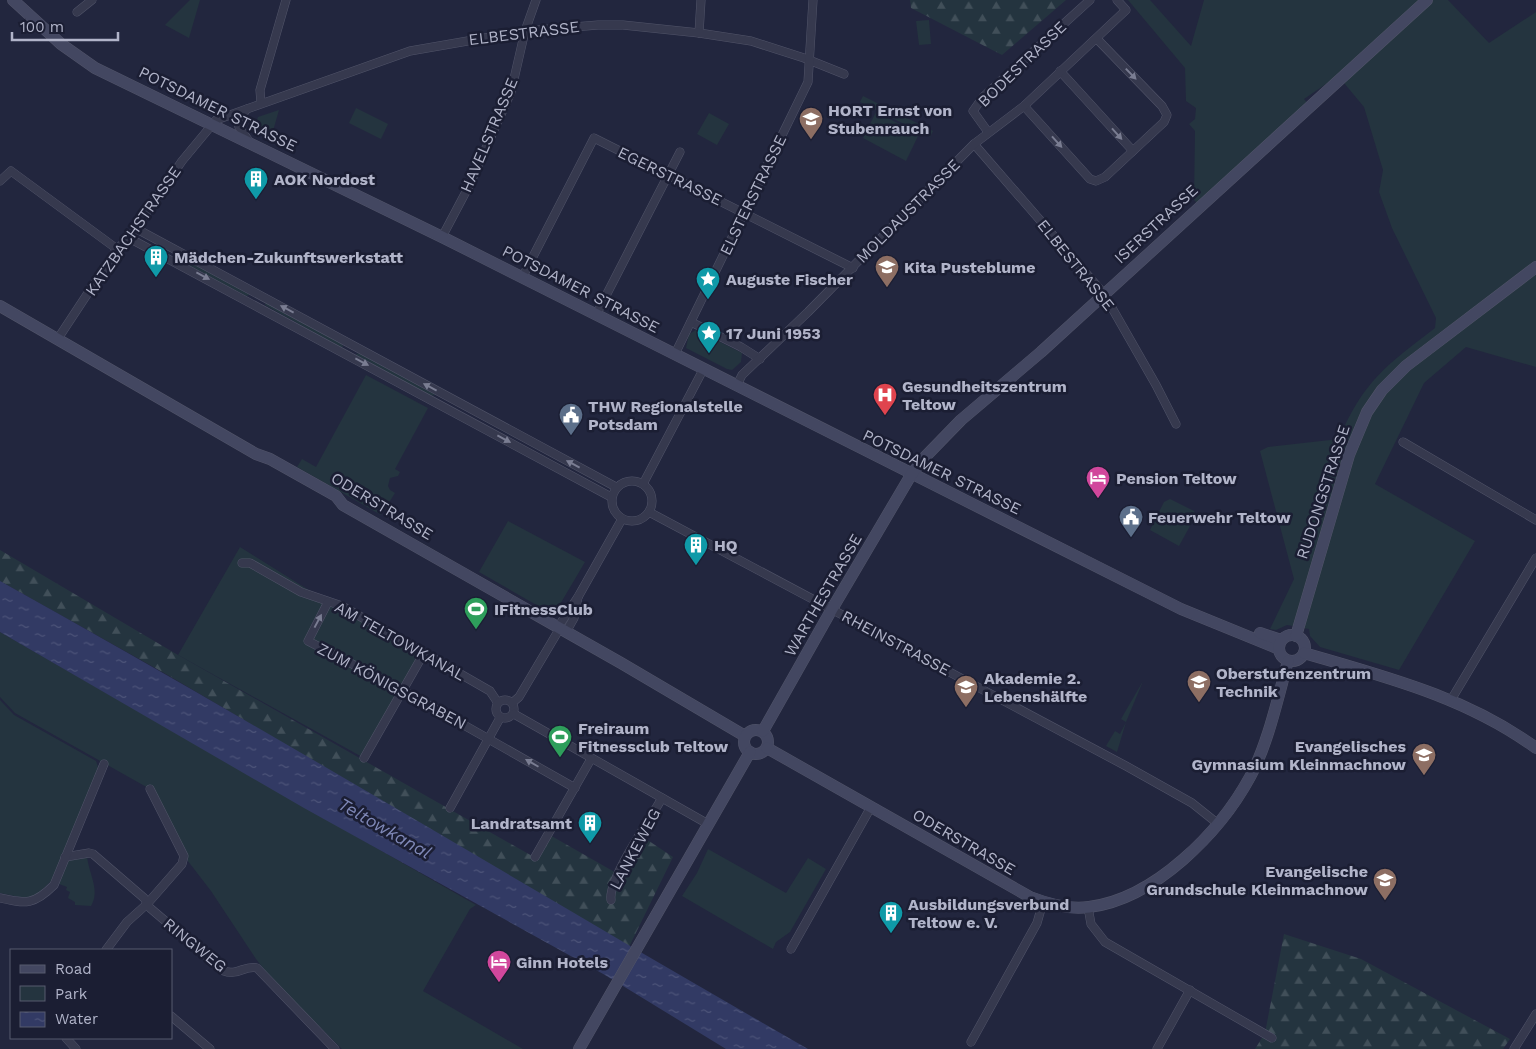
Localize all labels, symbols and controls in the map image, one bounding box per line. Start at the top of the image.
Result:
scale bar [12,10,119,42]
street label: ELBESTRASSE [467,17,581,49]
street label: BODESTRASSE [974,17,1070,111]
text: 100 m [20,18,64,36]
street label: POTSDAMER STRASSE [136,62,300,156]
one-way arrow [1125,68,1137,80]
street label: HAVELSTRASSE [456,75,522,195]
place label: HORT Ernst von Stubenrauch [828,101,952,138]
school or university icon: HORT Ernst von Stubenrauch [798,106,824,140]
one-way arrow [1111,127,1122,140]
street label: ELSTERSTRASSE [716,132,790,258]
one-way arrow [1051,135,1063,147]
street label: EGERSTRASSE [615,143,725,209]
street label: MOLDAUSTRASSE [852,155,964,267]
street label: KATZBACHSTRASSE [81,163,185,299]
building icon: AOK Nordost [243,166,269,200]
place label: AOK Nordost [274,170,375,189]
street label: ISERSTRASSE [1110,181,1202,267]
street label: ELBESTRASSE [1033,216,1119,314]
street label: POTSDAMER STRASSE [499,241,663,337]
building icon: Mädchen-Zukunftswerkstatt [143,244,169,278]
place label: Mädchen-Zukunftswerkstatt [174,248,403,267]
school or university icon: Kita Pusteblume [874,254,900,288]
place label: Kita Pusteblume [904,258,1035,277]
place icon: Auguste Fischer [695,266,721,300]
place label: Auguste Fischer [726,270,853,289]
one-way arrow [196,272,211,280]
one-way arrow [281,305,294,314]
place icon: 17 Juni 1953 [696,320,722,354]
place label: 17 Juni 1953 [726,324,821,343]
one-way arrow [354,358,369,366]
place label: Gesundheitszentrum Teltow [902,377,1067,414]
hospital icon: Gesundheitszentrum Teltow [872,382,898,416]
one-way arrow [423,383,438,391]
place label: THW Regionalstelle Potsdam [588,397,743,434]
public building icon: THW Regionalstelle Potsdam [558,402,584,436]
street label: RUDONGSTRASSE [1292,422,1354,562]
street label: POTSDAMER STRASSE [860,425,1024,519]
one-way arrow [497,435,512,443]
one-way arrow [566,460,581,468]
hotel icon: Pension Teltow [1085,465,1111,499]
street label: ODERSTRASSE [328,468,436,544]
place label: Pension Teltow [1116,469,1237,488]
public building icon: Feuerwehr Teltow [1118,504,1144,538]
place label: Feuerwehr Teltow [1148,508,1291,527]
street label: WARTHESTRASSE [780,530,866,660]
building icon: HQ [683,532,709,566]
place label: HQ [714,536,738,555]
sports icon: IFitnessClub [463,596,489,630]
street label: AM TELTOWKANAL [332,597,469,685]
place label: IFitnessClub [494,600,593,619]
street label: RHEINSTRASSE [838,606,954,680]
one-way arrow [314,614,322,629]
street label: ZUM KÖNIGSGRABEN [314,639,470,733]
place label: Oberstufenzentrum Technik [1216,664,1371,701]
place label: Akademie 2. Lebenshälfte [984,669,1087,706]
school or university icon: Oberstufenzentrum Technik [1186,669,1212,703]
school or university icon: Akademie 2. Lebenshälfte [953,674,979,708]
place label: Freiraum Fitnessclub Teltow [578,719,729,756]
sports icon: Freiraum Fitnessclub Teltow [547,724,573,758]
place label: Evangelisches Gymnasium Kleinmachnow [1191,737,1407,774]
school or university icon: Evangelisches Gymnasium Kleinmachnow [1411,742,1437,776]
one-way arrow [526,759,539,768]
water label: Teltowkanal [335,793,435,863]
street label: LANKEWEG [606,805,664,893]
street label: ODERSTRASSE [909,805,1019,879]
building icon: Landratsamt [577,810,603,844]
place label: Landratsamt [471,814,572,833]
place label: Evangelische Grundschule Kleinmachnow [1146,862,1369,899]
school or university icon: Evangelische Grundschule Kleinmachnow [1372,867,1398,901]
place label: Ausbildungsverbund Teltow e. V. [908,895,1069,932]
building icon: Ausbildungsverbund Teltow e. V. [878,900,904,934]
street label: RINGWEG [160,914,230,976]
legend [10,949,172,1039]
hotel icon: Ginn Hotels [486,949,512,983]
place label: Ginn Hotels [516,953,608,972]
text: Road [55,960,92,978]
text: Park [55,985,88,1003]
text: Water [55,1010,98,1028]

